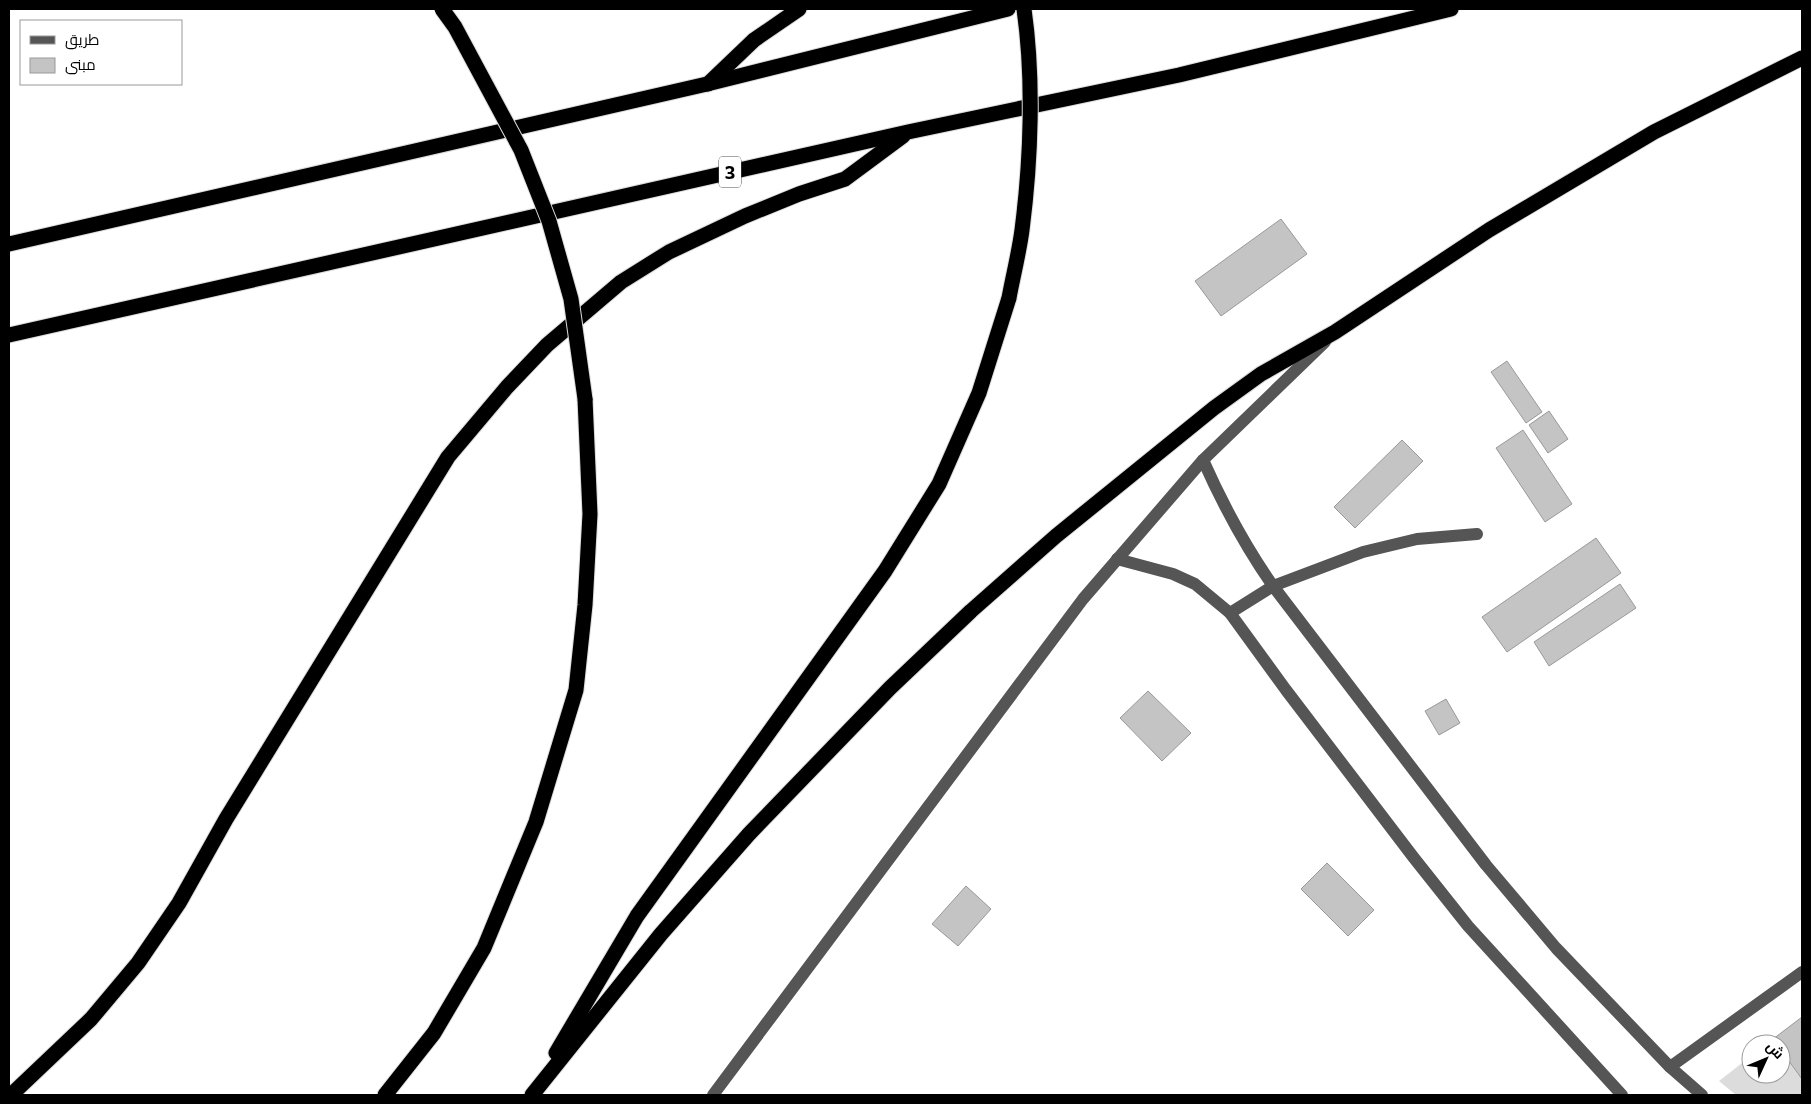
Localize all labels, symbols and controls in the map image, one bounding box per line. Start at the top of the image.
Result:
legend [20,20,182,85]
text: طريق [65,30,99,50]
text: مبنى [65,55,96,75]
road number: 3 [719,156,741,188]
north arrow [1741,1034,1791,1084]
text: ش [1763,1037,1788,1063]

